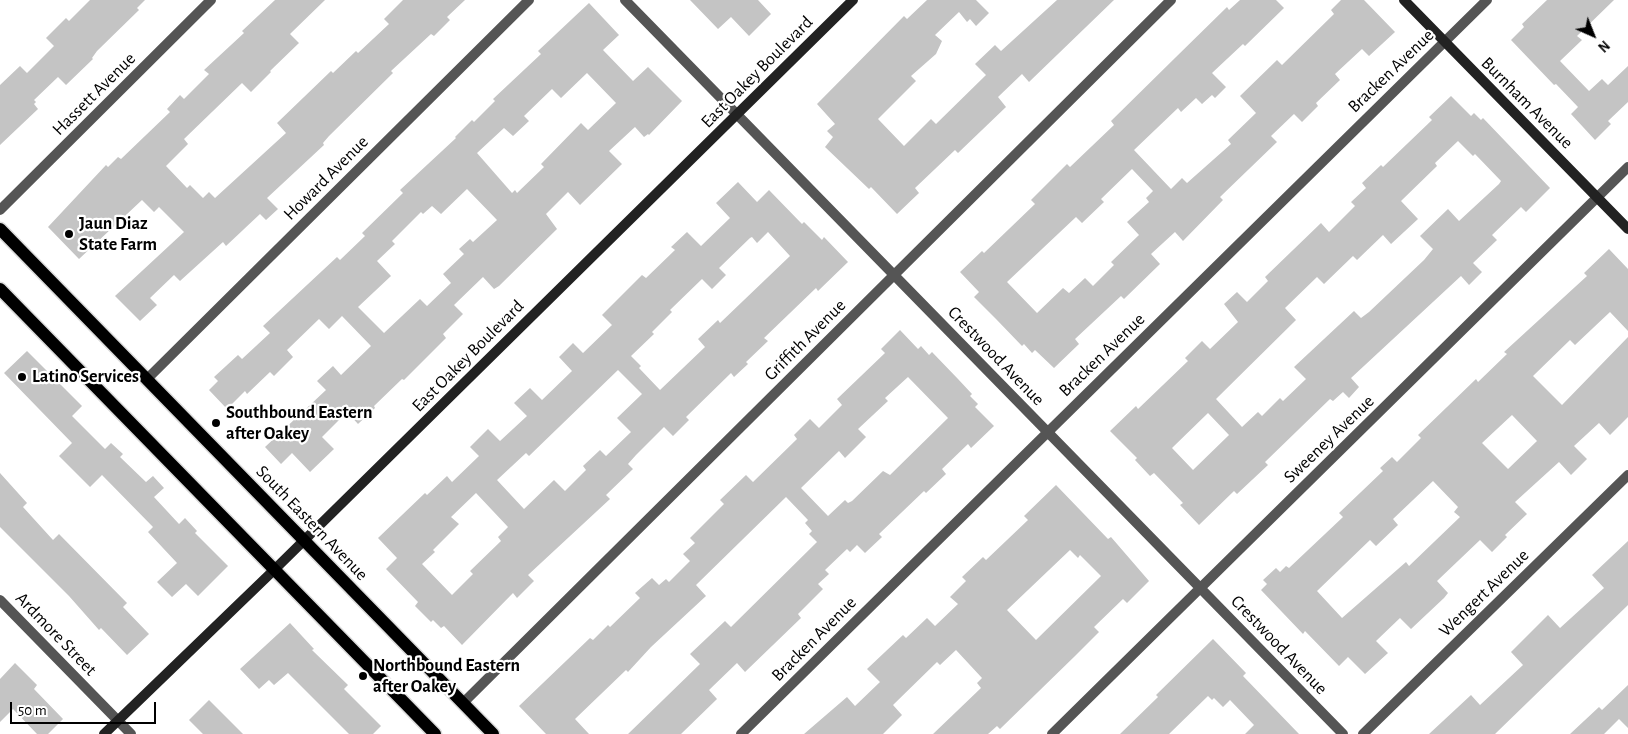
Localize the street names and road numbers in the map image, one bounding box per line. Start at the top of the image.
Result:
street label: East Oakey Boulevard [697,12,817,132]
street label: Bracken Avenue [1343,25,1439,117]
street label: Hassett Avenue [48,48,140,140]
street label: Burnham Avenue [1477,53,1577,153]
street label: Howard Avenue [279,131,373,225]
street label: Griffith Avenue [760,295,850,385]
street label: East Oakey Boulevard [408,296,528,416]
street label: Crestwood Avenue [943,302,1049,410]
street label: Bracken Avenue [1054,309,1150,401]
street label: Sweeney Avenue [1279,390,1379,488]
street label: South Eastern Avenue [251,461,373,585]
street label: Wengert Avenue [1434,545,1534,641]
street label: Ardmore Street [11,588,101,680]
street label: Crestwood Avenue [1226,591,1332,699]
street label: Bracken Avenue [767,592,861,686]

